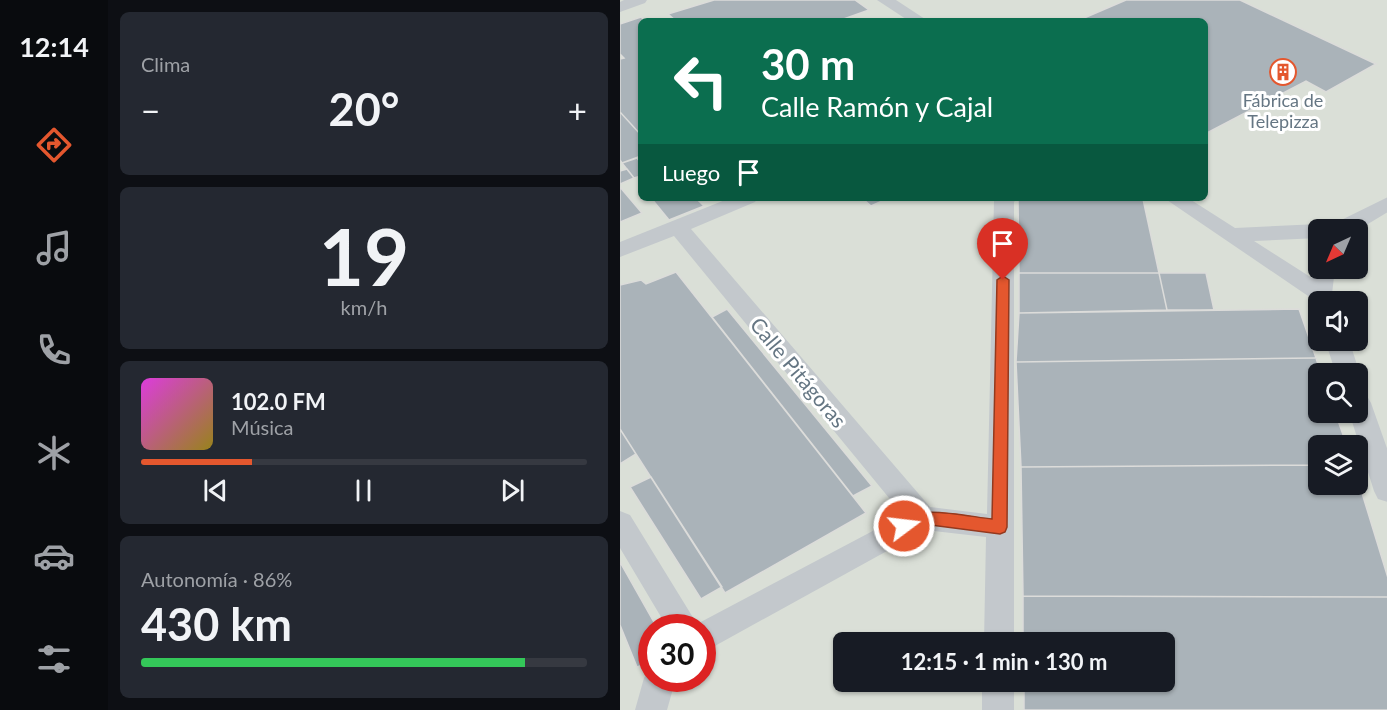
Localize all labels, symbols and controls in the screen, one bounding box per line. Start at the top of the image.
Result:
text: 12:14 [19,30,89,63]
text: 30 m [761,39,855,89]
icon: left [662,42,740,120]
text: Clima [141,52,190,76]
building icon: Fábrica de Telepizza [1268,57,1298,87]
text: 20° [329,82,399,136]
place label: Fábrica de Telepizza [1243,89,1323,132]
text: − [141,90,160,130]
text: + [568,90,587,130]
text: Calle Ramón y Cajal [761,90,993,123]
icon: directions [33,124,75,166]
icon: arrive [732,156,765,189]
text: Luego [662,159,720,186]
text: 19 [319,209,409,303]
pin [977,218,1028,280]
north arrow [1308,219,1368,279]
map controls [1308,219,1368,495]
icon: music [33,227,75,269]
icon: arrive [986,227,1019,260]
button: sound [1308,291,1368,351]
text: km/h [341,295,387,319]
street label: Calle Pitágoras [746,312,852,432]
icon: phone [33,329,75,371]
button: search [1308,363,1368,423]
text: 102.0 FM [231,388,326,415]
text: Música [231,415,294,439]
icon: climate [33,432,75,474]
button: layers [1308,435,1368,495]
icon: previous [199,474,232,507]
icon: pause [347,474,380,507]
icon: next [496,474,529,507]
position arrow [872,494,936,558]
icon: car [33,535,75,577]
text: Autonomía · 86% [141,567,292,591]
text: 430 km [141,597,292,651]
speed limit sign: 30 [638,614,716,692]
icon: filters [33,638,75,680]
text: 12:15 · 1 min · 130 m [901,648,1107,675]

